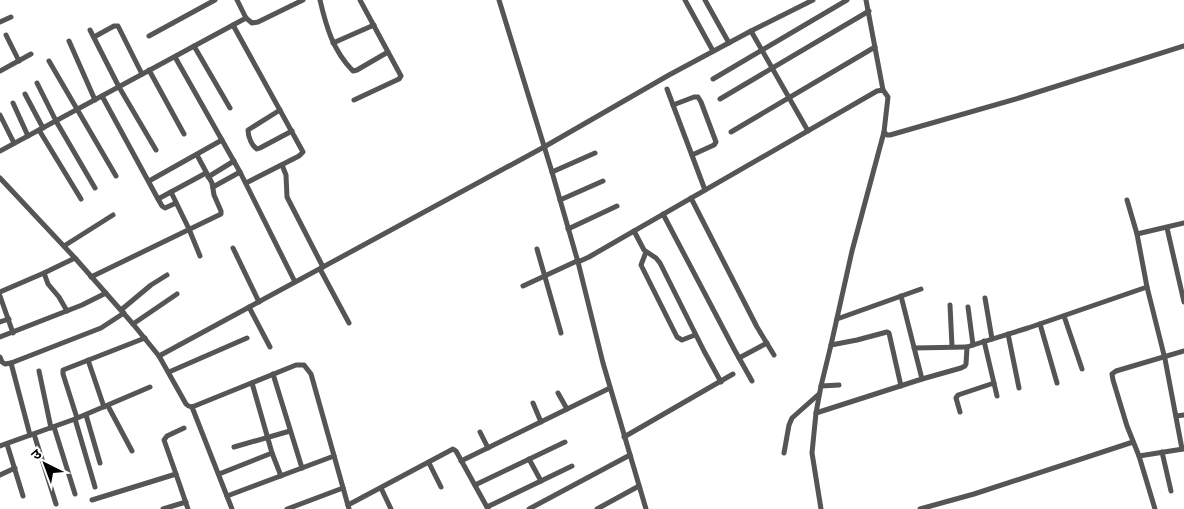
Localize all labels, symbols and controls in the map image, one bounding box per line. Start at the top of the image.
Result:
north arrow [20,439,70,489]
text: उ [28,445,45,463]

